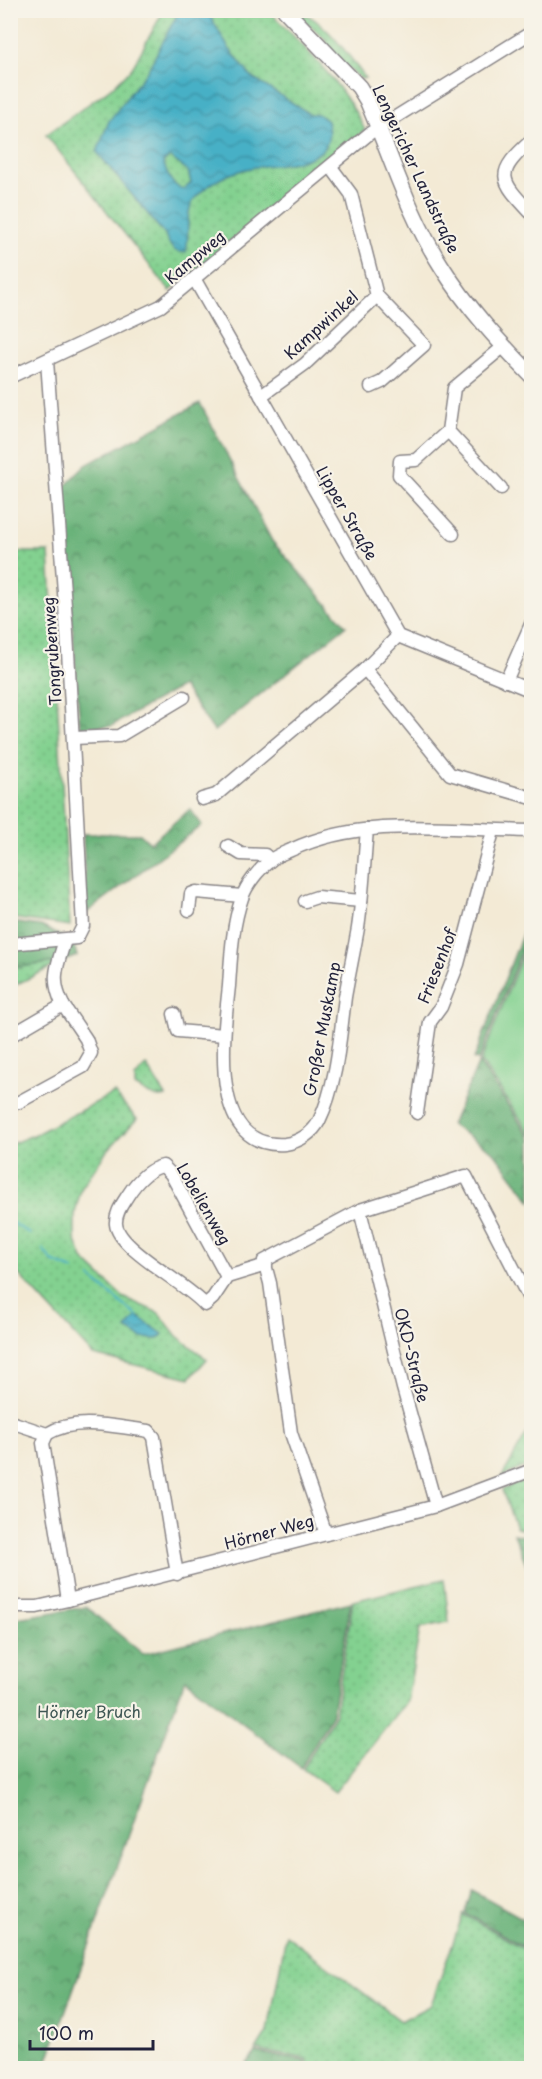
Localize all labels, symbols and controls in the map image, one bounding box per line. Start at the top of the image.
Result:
street label: Lengericher Landstraße [367,80,467,257]
street label: Kampweg [159,224,230,289]
street label: Kampwinkel [278,284,363,364]
street label: Lipper Straße [311,461,385,564]
street label: Tongrubenweg [35,596,67,706]
street label: Friesenhof [410,923,463,1007]
street label: Großer Muskamp [296,959,346,1098]
street label: Lobelienweg [172,1158,238,1249]
street label: OKD-Straße [390,1305,436,1405]
street label: Hörner Weg [221,1508,316,1554]
park label: Hörner Bruch [37,1699,141,1723]
scale bar [30,2013,153,2051]
text: 100 m [39,2019,94,2046]

